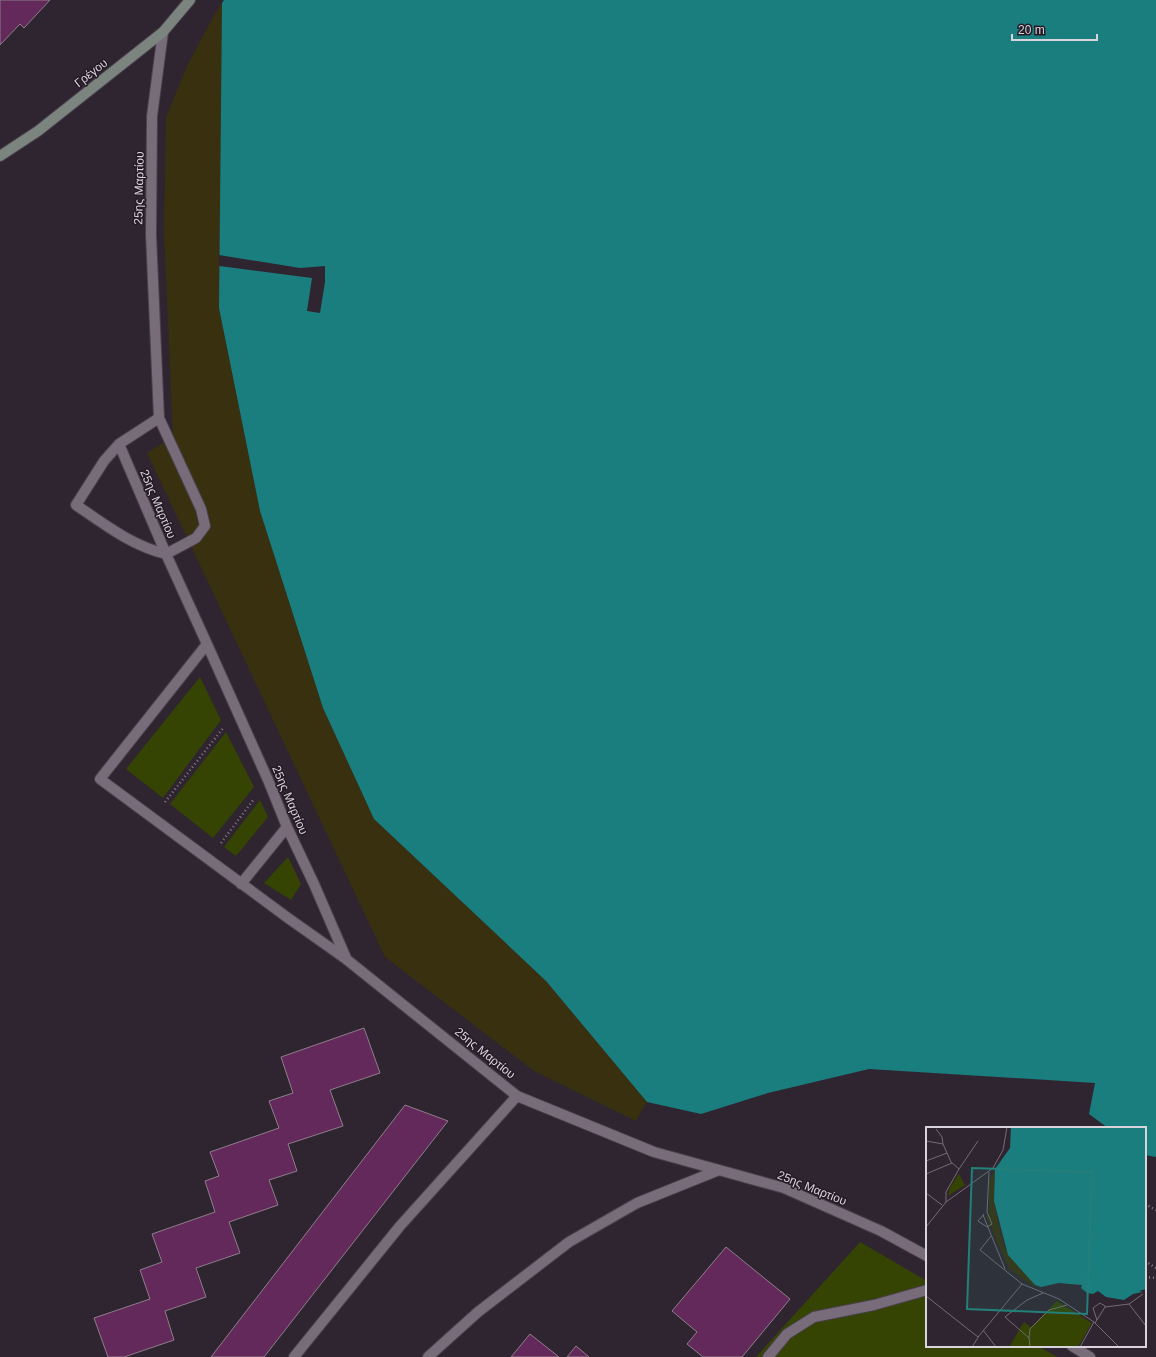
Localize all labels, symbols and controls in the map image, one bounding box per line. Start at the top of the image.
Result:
scale bar [1012,16,1097,42]
text: 20 m [1018,23,1045,37]
street label: Γρέγου [72,56,110,90]
street label: 25ης Μαρτίου [131,151,147,225]
street label: 25ης Μαρτίου [137,467,179,541]
street label: 25ης Μαρτίου [269,763,311,837]
street label: 25ης Μαρτίου [452,1024,518,1082]
inset map [926,1127,1146,1347]
street label: 25ης Μαρτίου [775,1168,849,1208]

